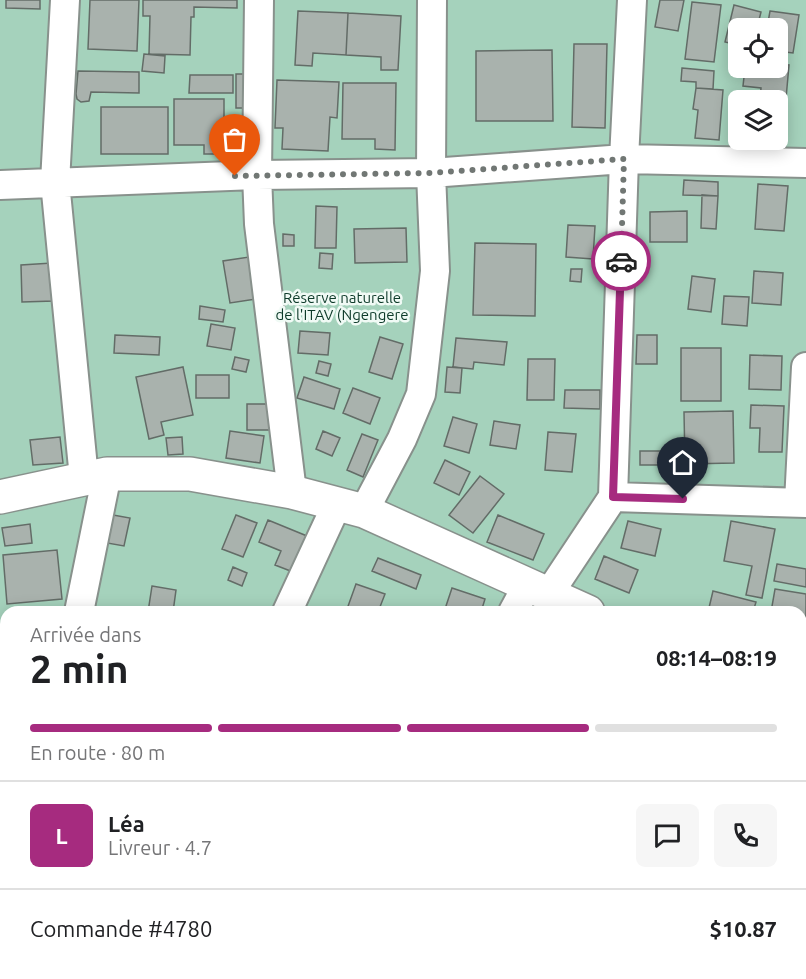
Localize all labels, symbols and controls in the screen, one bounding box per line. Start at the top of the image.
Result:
map controls [728,18,788,150]
button: locate [728,18,788,78]
button: layers [728,90,788,150]
pin [209,114,260,176]
icon: bag [218,123,251,156]
courier [591,231,651,291]
icon: car [605,245,638,278]
park label: Réserve naturelle de l'ITAV (Ngengere [275,289,409,323]
pin [657,437,708,499]
icon: home [666,446,699,479]
text: Arrivée dans [30,623,141,646]
text: 08:14–08:19 [656,645,777,670]
text: 2 min [30,647,129,690]
text: En route · 80 m [30,741,165,764]
button: chat [636,804,699,867]
button: phone [714,804,777,867]
text: Léa [108,811,145,836]
text: L [55,823,68,848]
text: Livreur · 4.7 [108,836,212,859]
text: Commande #4780 [30,916,212,941]
text: $10.87 [710,916,777,941]

